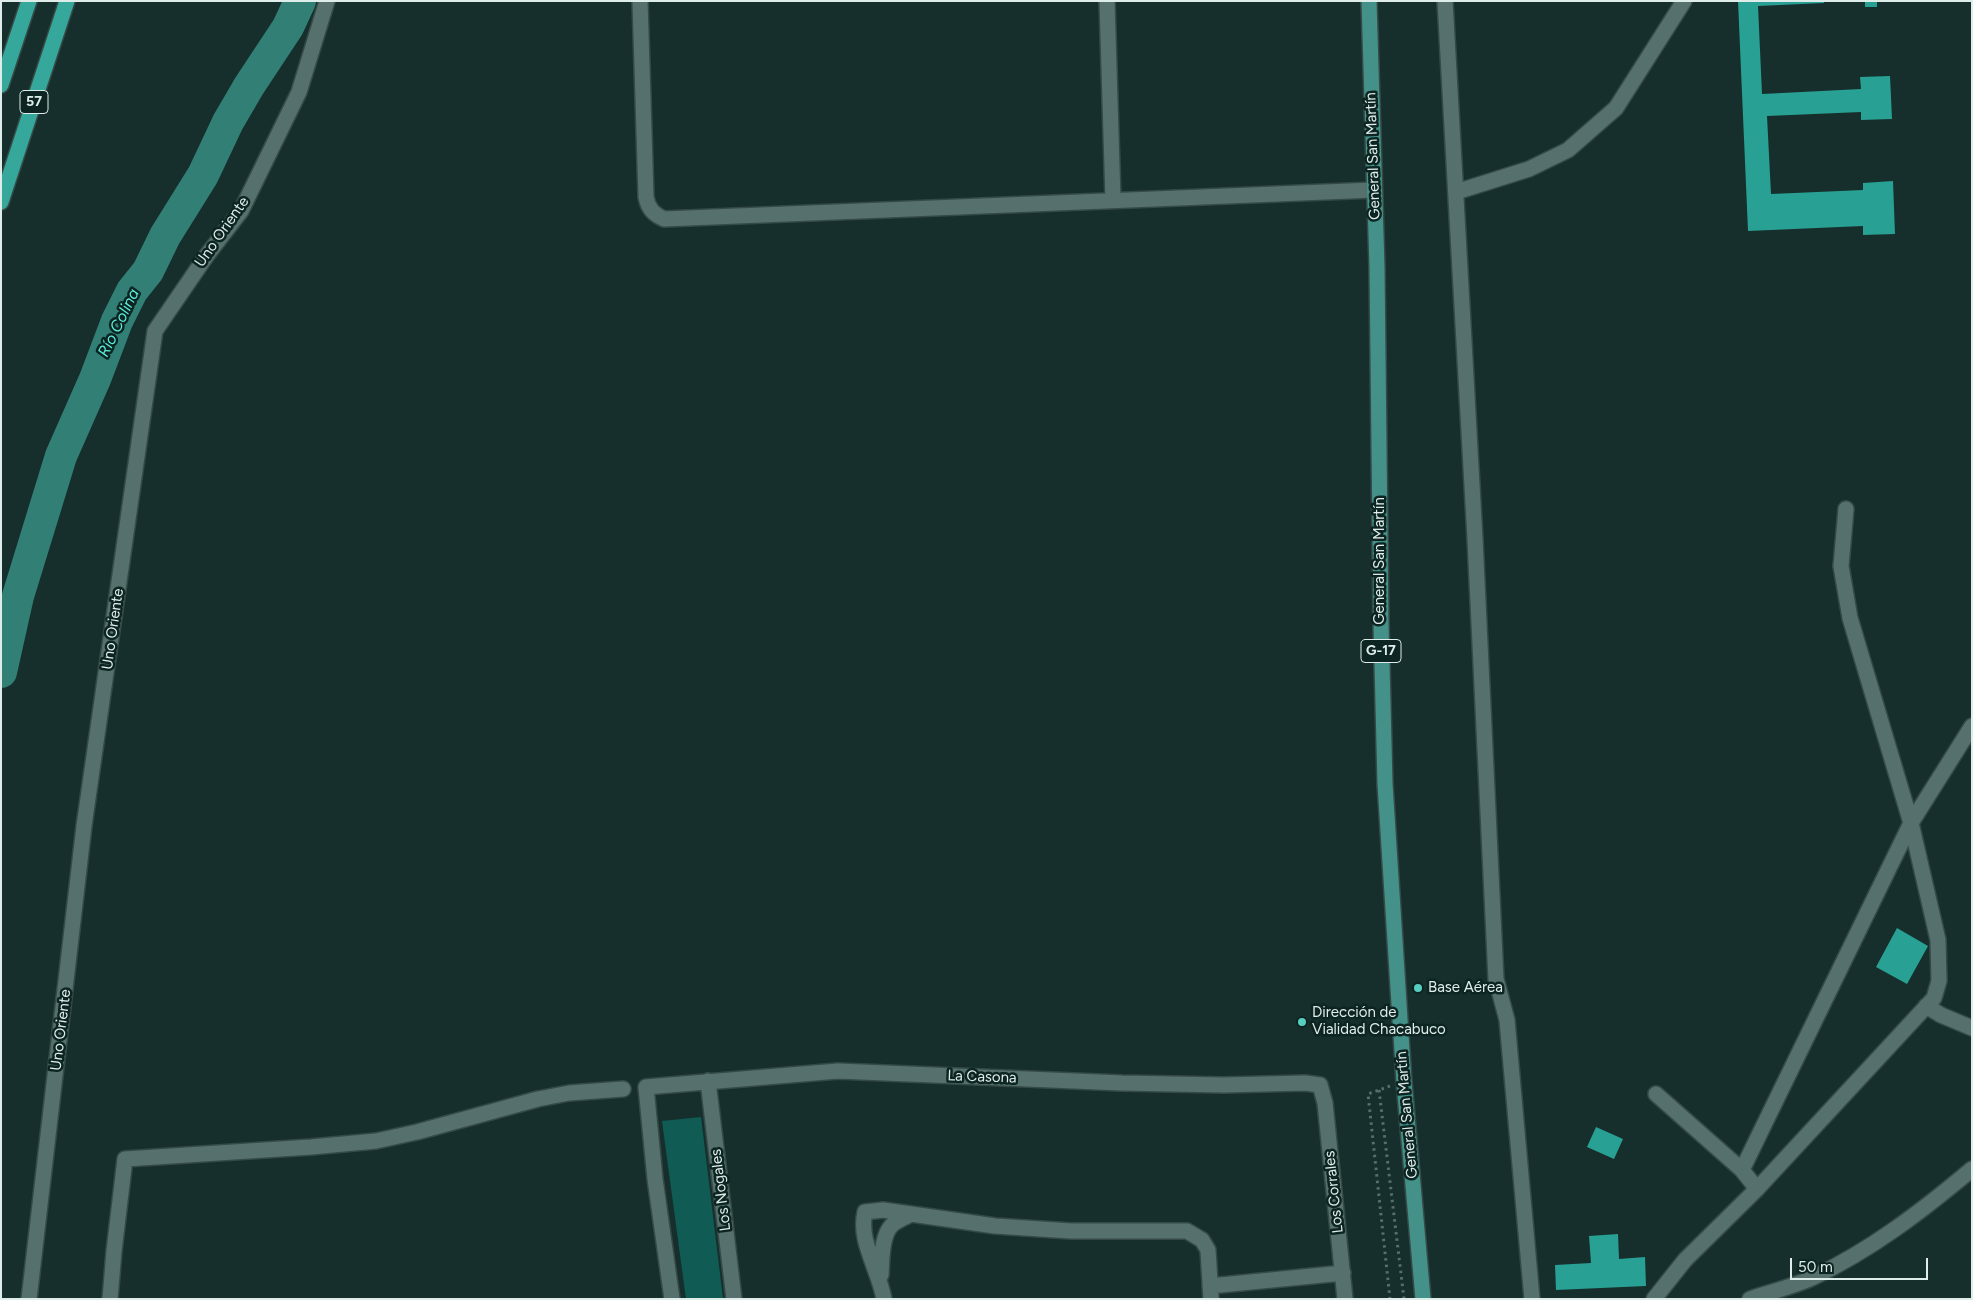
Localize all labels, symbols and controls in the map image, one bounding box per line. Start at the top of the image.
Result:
road number: 57 [20,90,48,114]
street label: General San Martín [1362,92,1384,220]
street label: Uno Oriente [191,193,253,271]
water label: Río Colina [94,286,144,360]
street label: General San Martín [1371,497,1389,625]
street label: Uno Oriente [98,587,128,671]
road number: G-17 [1361,640,1401,662]
place label: Base Aérea [1428,979,1503,997]
marker: Base Aérea [1412,982,1424,994]
street label: Uno Oriente [47,988,75,1072]
place label: Dirección de Vialidad Chacabuco [1312,1004,1446,1039]
marker: Dirección de Vialidad Chacabuco [1296,1016,1308,1028]
street label: General San Martín [1392,1051,1422,1179]
street label: La Casona [947,1067,1017,1087]
street label: Los Nogales [707,1148,735,1232]
street label: Los Corrales [1321,1150,1347,1234]
scale bar [1793,1248,1930,1280]
text: 50 m [1798,1258,1833,1276]

